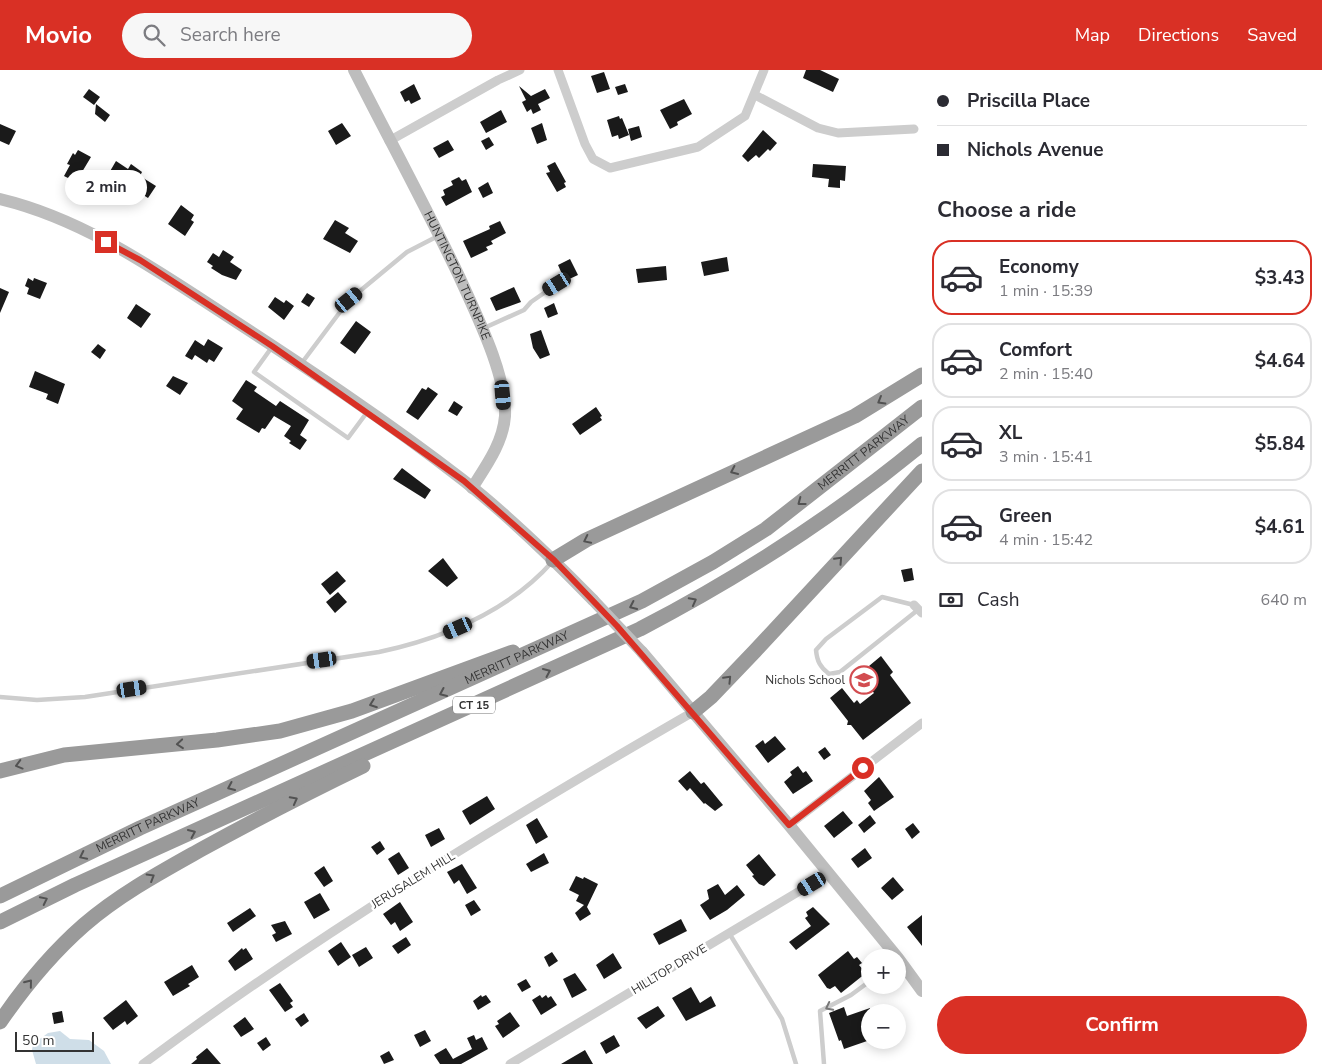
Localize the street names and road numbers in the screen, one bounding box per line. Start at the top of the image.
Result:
street label: HUNTINGTON TURNPIKE [420,208,494,342]
street label: MERRITT PARKWAY [814,411,914,494]
street label: MERRITT PARKWAY [462,627,572,688]
road number: CT 15 [453,696,495,714]
street label: MERRITT PARKWAY [93,794,203,856]
street label: JERUSALEM HILL [367,848,458,913]
street label: HILLTOP DRIVE [628,940,710,998]

